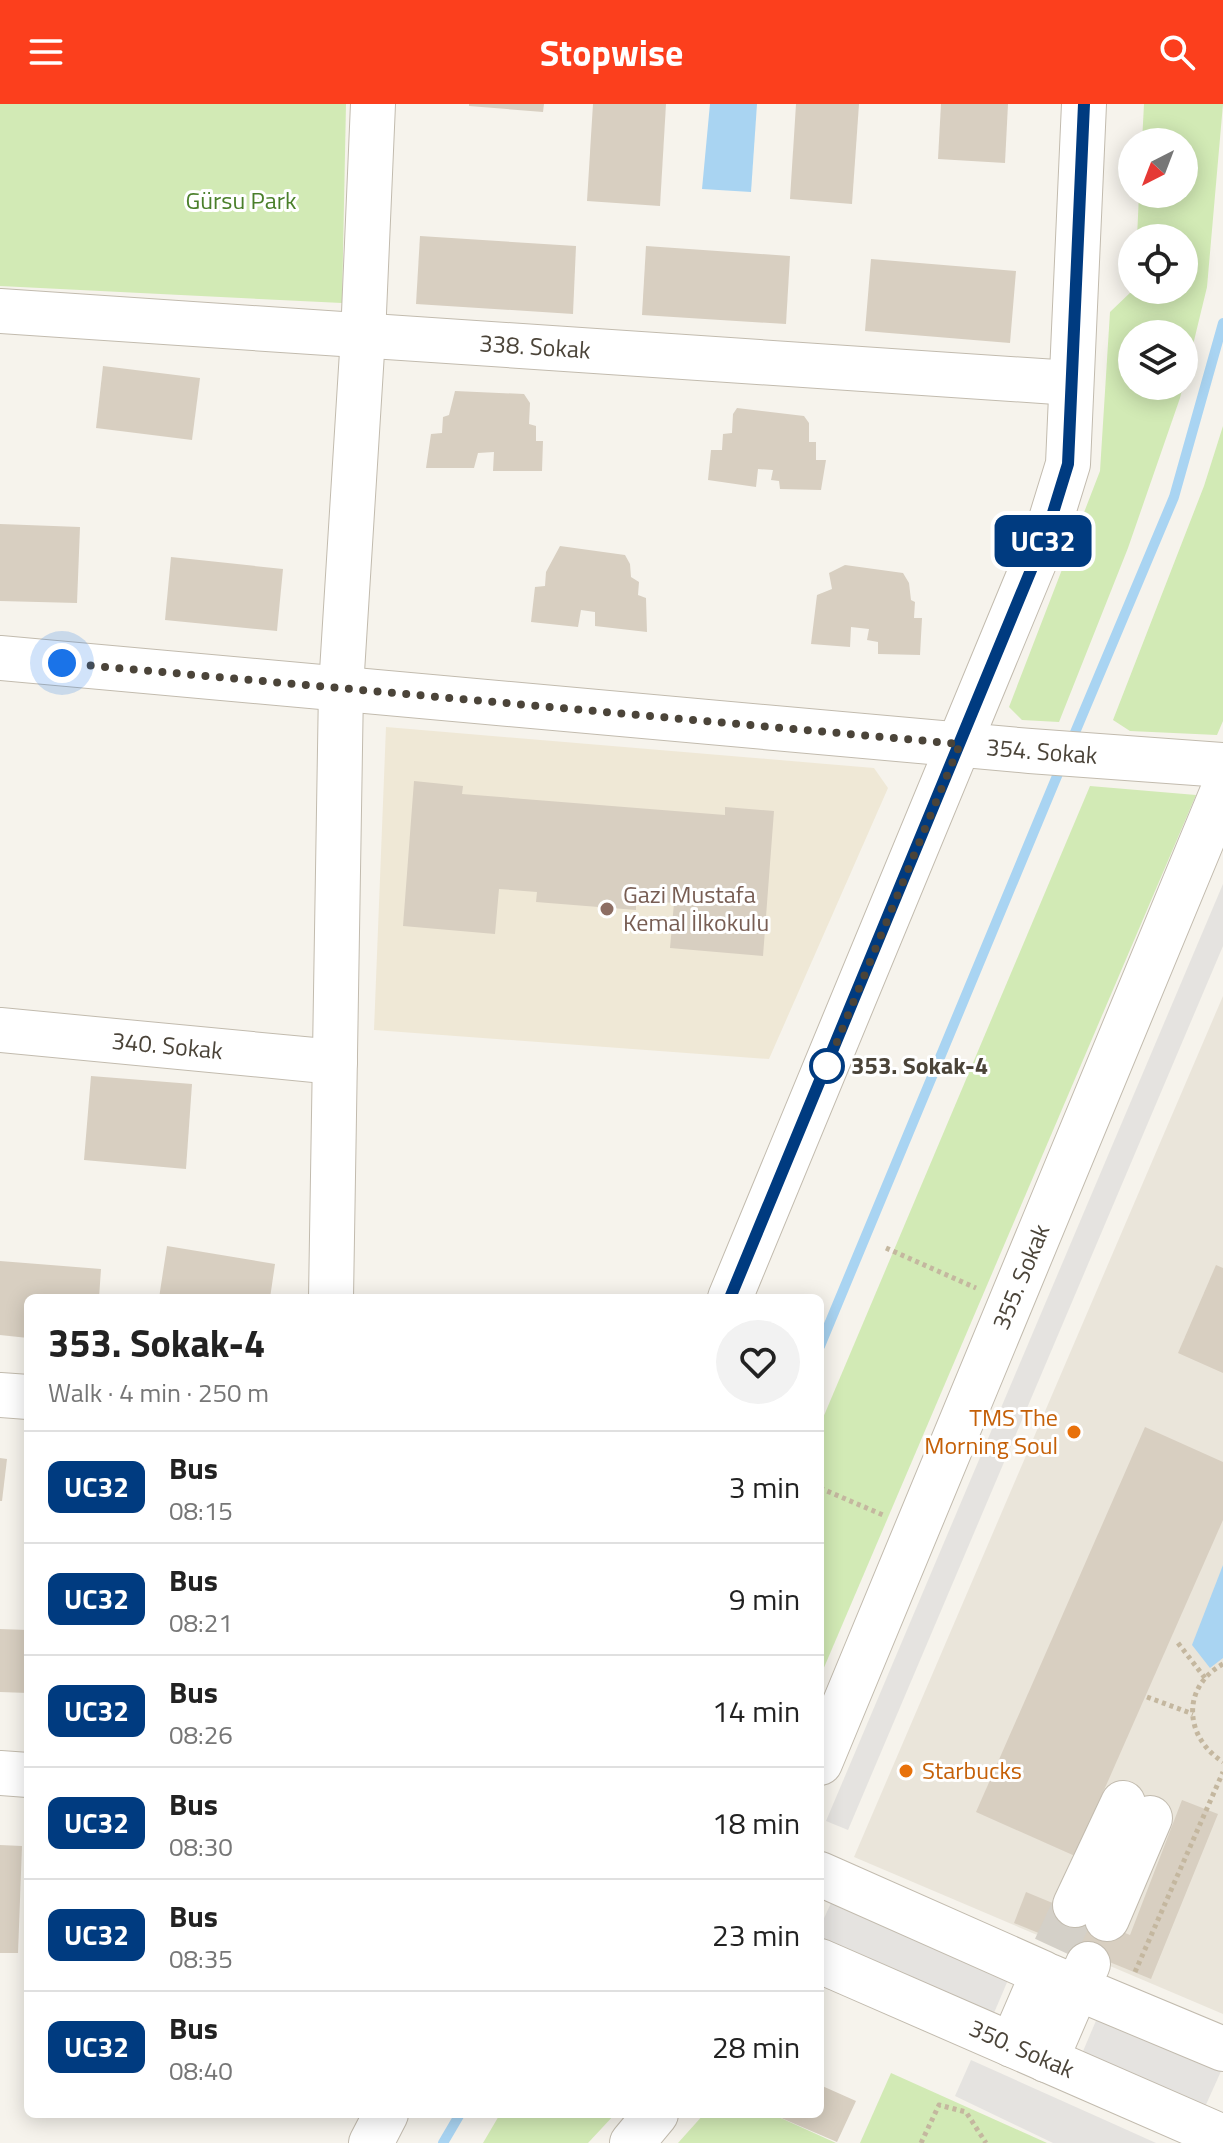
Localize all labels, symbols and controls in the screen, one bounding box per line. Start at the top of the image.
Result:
text: Stopwise [540,25,683,80]
icon: menu [24,30,68,74]
icon: search [1155,30,1199,74]
north arrow [1118,128,1198,208]
map controls [1118,128,1198,400]
park label: Gürsu Park [186,182,297,218]
button: locate [1118,224,1198,304]
button: layers [1118,320,1198,400]
street label: 338. Sokak [478,324,592,368]
line badge: UC32 [987,515,1099,567]
text: UC32 [1011,519,1075,562]
your location [42,643,82,683]
street label: 354. Sokak [985,728,1099,773]
place label: Gazi Mustafa Kemal İlkokulu [623,876,769,940]
marker: Gazi Mustafa Kemal İlkokulu [598,900,616,918]
street label: 340. Sokak [110,1022,225,1068]
place label: 353. Sokak-4 [851,1047,988,1083]
marker: 353. Sokak-4 [810,1049,844,1083]
street label: 355. Sokak [982,1218,1059,1335]
text: 353. Sokak-4 [48,1314,265,1372]
button: heart [716,1320,800,1404]
text: Walk · 4 min · 250 m [48,1373,269,1412]
place label: TMS The Morning Soul [924,1399,1058,1463]
marker: TMS The Morning Soul [1065,1423,1083,1441]
text: Bus [169,1445,218,1491]
text: 3 min [729,1464,800,1510]
text: UC32 [64,1465,129,1508]
text: 08:15 [169,1491,233,1530]
text: Bus [169,1557,218,1603]
text: 9 min [729,1576,800,1622]
text: UC32 [64,1577,129,1620]
text: 08:21 [169,1603,233,1642]
text: Bus [169,1669,218,1715]
text: 14 min [712,1688,800,1734]
text: UC32 [64,1689,129,1732]
text: 08:26 [169,1715,233,1754]
place label: Starbucks [922,1752,1022,1788]
marker: Starbucks [897,1762,915,1780]
text: Bus [169,1781,218,1827]
text: 18 min [712,1800,800,1846]
text: UC32 [64,1801,129,1844]
text: 08:30 [169,1827,233,1866]
text: Bus [169,1893,218,1939]
text: 23 min [712,1912,800,1958]
text: UC32 [64,1913,129,1956]
text: 08:35 [169,1939,233,1978]
text: Bus [169,2005,218,2051]
street label: 350. Sokak [964,2009,1081,2087]
text: 28 min [712,2024,800,2070]
text: UC32 [64,2025,129,2068]
text: 08:40 [169,2051,233,2090]

